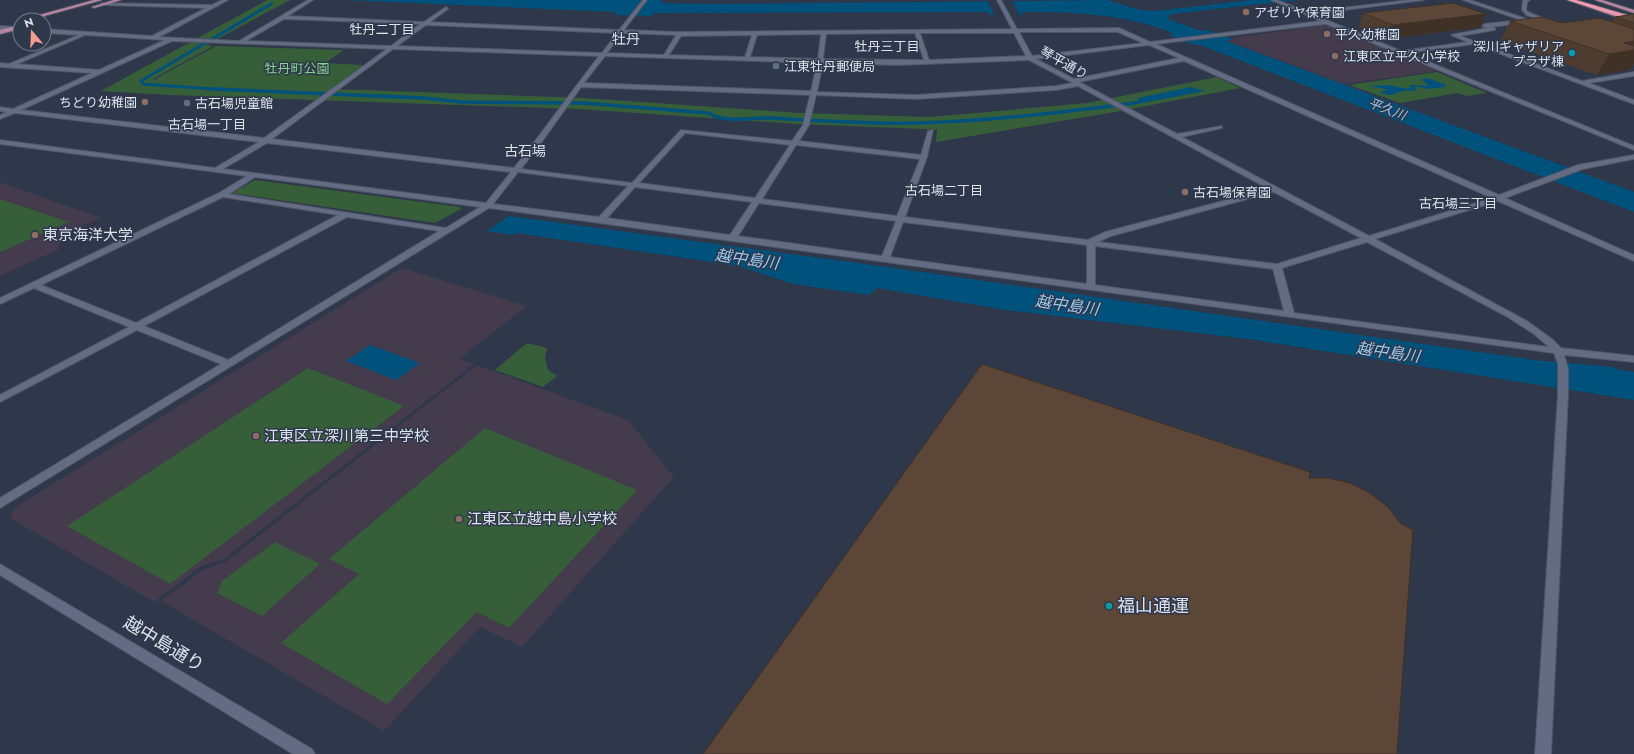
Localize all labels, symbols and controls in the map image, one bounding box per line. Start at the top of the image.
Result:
place label: アゼリヤ保育園 [1254,3,1345,22]
marker: アゼリヤ保育園 [1241,7,1251,17]
north arrow [12,12,52,52]
text: N [22,14,35,32]
district label: 牡丹二丁目 [349,20,415,39]
place label: 平久幼稚園 [1335,25,1400,44]
district label: 牡丹 [612,29,640,49]
marker: 平久幼稚園 [1322,29,1332,39]
district label: 牡丹三丁目 [854,37,920,56]
place label: 深川ギャザリア プラザ棟 [1473,37,1564,71]
street label: 琴平通り [1037,42,1091,84]
place label: 江東区立平久小学校 [1343,47,1460,66]
marker: 深川ギャザリア プラザ棟 [1567,48,1577,58]
marker: 江東区立平久小学校 [1330,51,1340,61]
place label: 江東牡丹郵便局 [784,57,875,76]
park label: 牡丹町公園 [264,59,330,78]
marker: 江東牡丹郵便局 [771,61,781,71]
place label: ちどり幼稚園 [59,93,137,112]
water label: 平久川 [1365,93,1410,126]
place label: 古石場児童館 [195,94,273,113]
marker: ちどり幼稚園 [140,97,150,107]
marker: 古石場児童館 [182,98,192,108]
district label: 古石場一丁目 [168,115,246,134]
district label: 古石場 [504,141,546,161]
district label: 古石場二丁目 [905,181,983,200]
place label: 古石場保育園 [1193,183,1271,202]
marker: 古石場保育園 [1180,187,1190,197]
district label: 古石場三丁目 [1419,194,1497,213]
place label: 東京海洋大学 [43,224,133,246]
marker: 東京海洋大学 [30,230,40,240]
water label: 越中島川 [714,243,782,275]
water label: 越中島川 [1034,289,1102,321]
water label: 越中島川 [1355,336,1423,368]
place label: 江東区立深川第三中学校 [264,425,429,447]
marker: 江東区立深川第三中学校 [251,431,261,441]
place label: 江東区立越中島小学校 [467,508,617,530]
marker: 江東区立越中島小学校 [454,514,464,524]
place label: 福山通運 [1117,593,1189,619]
marker: 福山通運 [1104,601,1114,611]
street label: 越中島通り [119,610,209,678]

